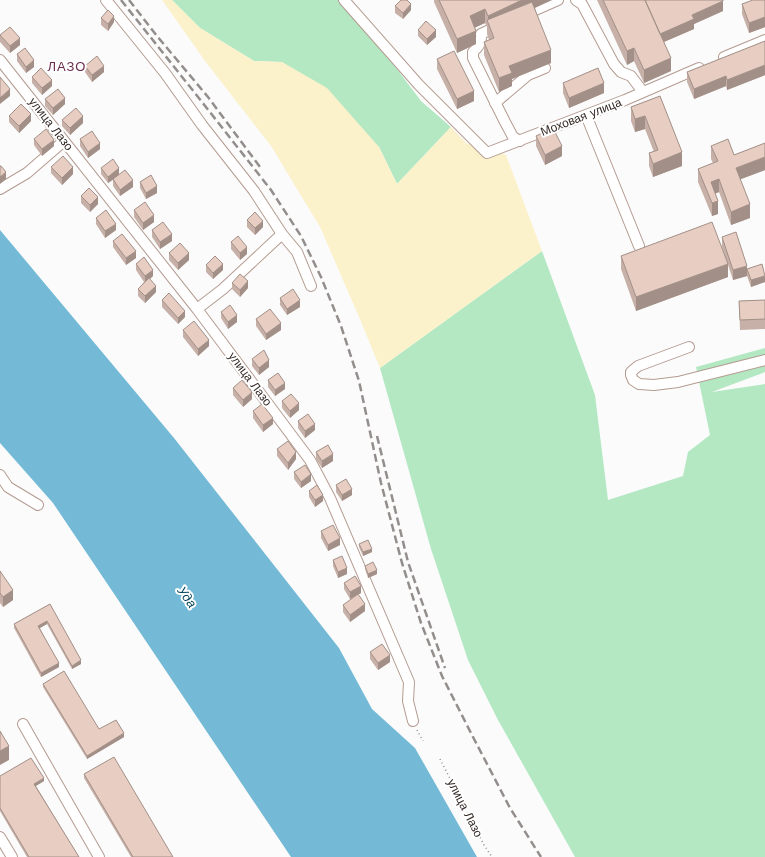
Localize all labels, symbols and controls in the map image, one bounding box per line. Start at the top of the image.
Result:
district label: ЛАЗО [48,59,86,74]
street label: улица Лазо [26,95,76,154]
street label: Моховая улица [538,95,624,139]
street label: улица Лазо [225,349,275,409]
water label: Уда [174,583,200,611]
street label: улица Лазо [444,777,486,840]

